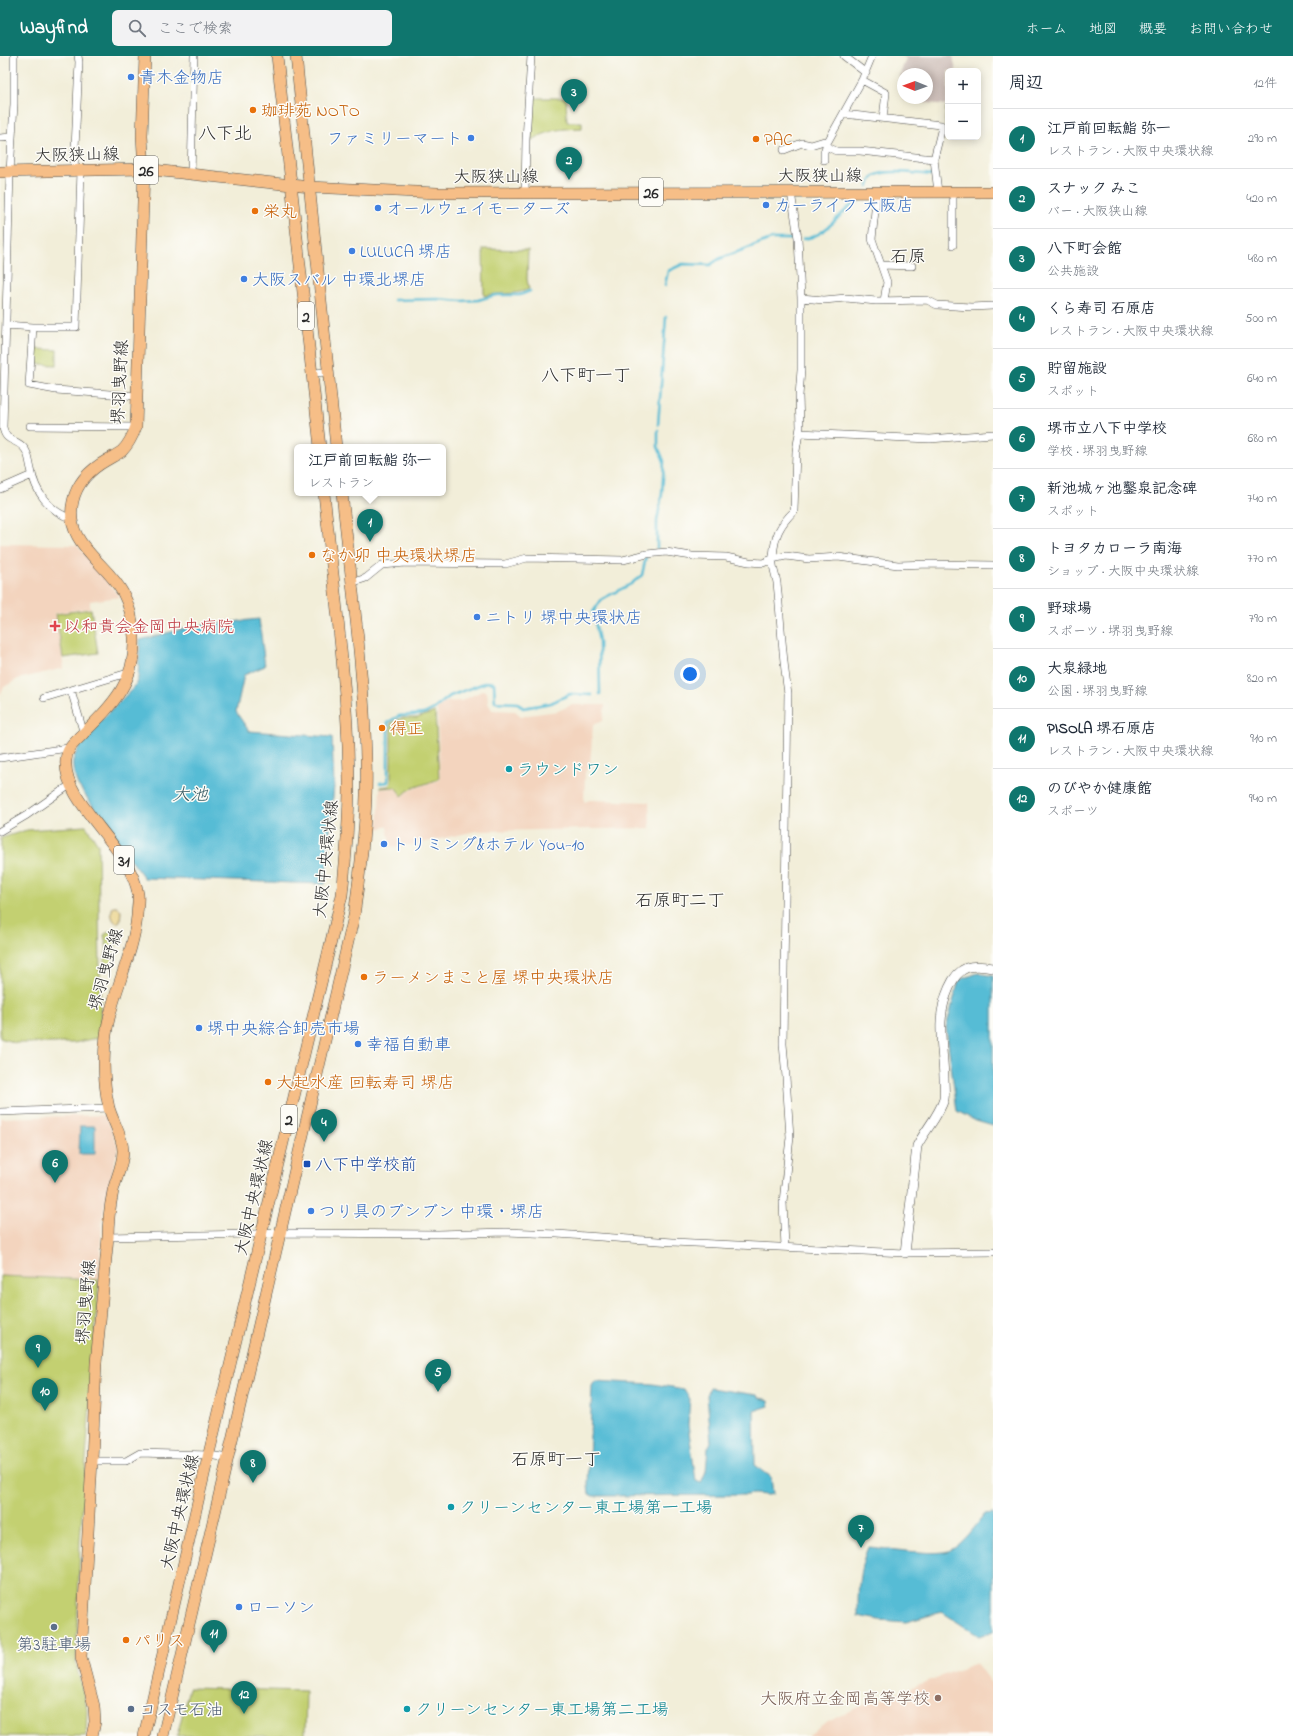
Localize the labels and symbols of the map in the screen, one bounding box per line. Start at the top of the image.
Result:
place label: 青木金物店 [139,66,224,91]
north arrow [897,68,933,104]
marker: 青木金物店 [126,72,136,82]
pin: 3 [561,79,587,112]
place label: 珈琲苑 NOTO [261,99,360,124]
marker: 珈琲苑 NOTO [248,105,258,115]
district label: 八下北 [198,122,252,148]
place label: ファミリーマート [327,127,463,152]
place label: PAC [764,128,793,153]
marker: ファミリーマート [466,133,476,143]
marker: PAC [751,134,761,144]
street label: 大阪狭山線 [34,142,120,169]
pin: 2 [556,147,582,180]
road number: 26 [134,156,158,184]
street label: 大阪狭山線 [778,164,863,189]
street label: 大阪狭山線 [454,165,539,190]
road number: 26 [639,178,663,206]
place label: カーライフ 大阪店 [774,194,914,219]
place label: オールウェイモーターズ [386,197,570,222]
place label: 栄丸 [263,200,297,225]
marker: カーライフ 大阪店 [761,200,771,210]
marker: オールウェイモーターズ [373,203,383,213]
marker: 栄丸 [250,206,260,216]
place label: LULUCA 堺店 [360,240,452,265]
district label: 石原 [890,245,926,271]
marker: LULUCA 堺店 [347,246,357,256]
place label: 大阪スバル 中環北堺店 [252,268,426,293]
marker: 大阪スバル 中環北堺店 [239,274,249,284]
road number: 2 [298,302,314,330]
street label: 堺羽曳野線 [106,339,135,425]
district label: 八下町一丁 [541,364,631,390]
pin: 1 [357,509,383,542]
place label: なか卯 中央環状堺店 [320,544,477,569]
marker: なか卯 中央環状堺店 [307,550,317,560]
place label: ニトリ 堺中央環状店 [485,606,642,631]
marker: ニトリ 堺中央環状店 [472,612,482,622]
place label: 以和貴会金岡中央病院 [64,615,234,640]
marker: 以和貴会金岡中央病院 [49,620,61,632]
your location [680,664,700,684]
place label: 得正 [390,717,424,742]
marker: 得正 [377,723,387,733]
place label: ラウンドワン [517,758,619,783]
marker: ラウンドワン [504,764,514,774]
water label: 大池 [172,783,209,809]
street label: 大阪中央環状線 [308,799,345,920]
place label: トリミング&ホテル You-10 [392,833,584,858]
marker: トリミング&ホテル You-10 [379,839,389,849]
road number: 31 [114,846,134,874]
district label: 石原町二丁 [635,889,725,915]
street label: 堺羽曳野線 [83,925,130,1014]
place label: ラーメンまこと屋 堺中央環状店 [372,966,614,991]
marker: ラーメンまこと屋 堺中央環状店 [359,972,369,982]
place label: 堺中央綜合卸売市場 [207,1017,360,1042]
marker: 堺中央綜合卸売市場 [194,1023,204,1033]
place label: 幸福自動車 [366,1033,451,1058]
marker: 幸福自動車 [353,1039,363,1049]
place label: 大起水産 回転寿司 堺店 [276,1071,455,1096]
marker: 大起水産 回転寿司 堺店 [263,1077,273,1087]
road number: 2 [281,1105,297,1133]
pin: 4 [311,1109,337,1142]
street label: 大阪中央環状線 [229,1137,280,1258]
pin: 6 [42,1150,68,1183]
place label: 八下中学校前 [315,1153,417,1178]
marker: 八下中学校前 [302,1159,312,1169]
place label: つり具のブンブン 中環・堺店 [319,1200,544,1225]
marker: つり具のブンブン 中環・堺店 [306,1206,316,1216]
street label: 堺羽曳野線 [70,1259,103,1346]
pin: 9 [25,1335,51,1368]
pin: 5 [425,1359,451,1392]
pin: 10 [32,1378,58,1411]
district label: 石原町一丁 [511,1448,601,1474]
pin: 8 [240,1450,266,1483]
street label: 大阪中央環状線 [155,1452,206,1573]
place label: クリーンセンター東工場第一工場 [459,1496,713,1521]
marker: クリーンセンター東工場第一工場 [446,1502,456,1512]
pin: 7 [848,1515,874,1548]
place label: ローソン [247,1596,315,1621]
marker: ローソン [234,1602,244,1612]
pin: 11 [201,1620,227,1653]
marker: 第3駐車場 [49,1622,59,1632]
place label: パリス [134,1629,185,1654]
place label: 第3駐車場 [16,1633,92,1658]
marker: パリス [121,1635,131,1645]
pin: 12 [231,1681,257,1714]
place label: 大阪府立金岡高等学校 [760,1687,930,1712]
marker: 大阪府立金岡高等学校 [933,1693,943,1703]
place label: コスモ石油 [139,1698,223,1723]
place label: クリーンセンター東工場第二工場 [415,1698,669,1723]
marker: コスモ石油 [126,1704,136,1714]
marker: クリーンセンター東工場第二工場 [402,1704,412,1714]

